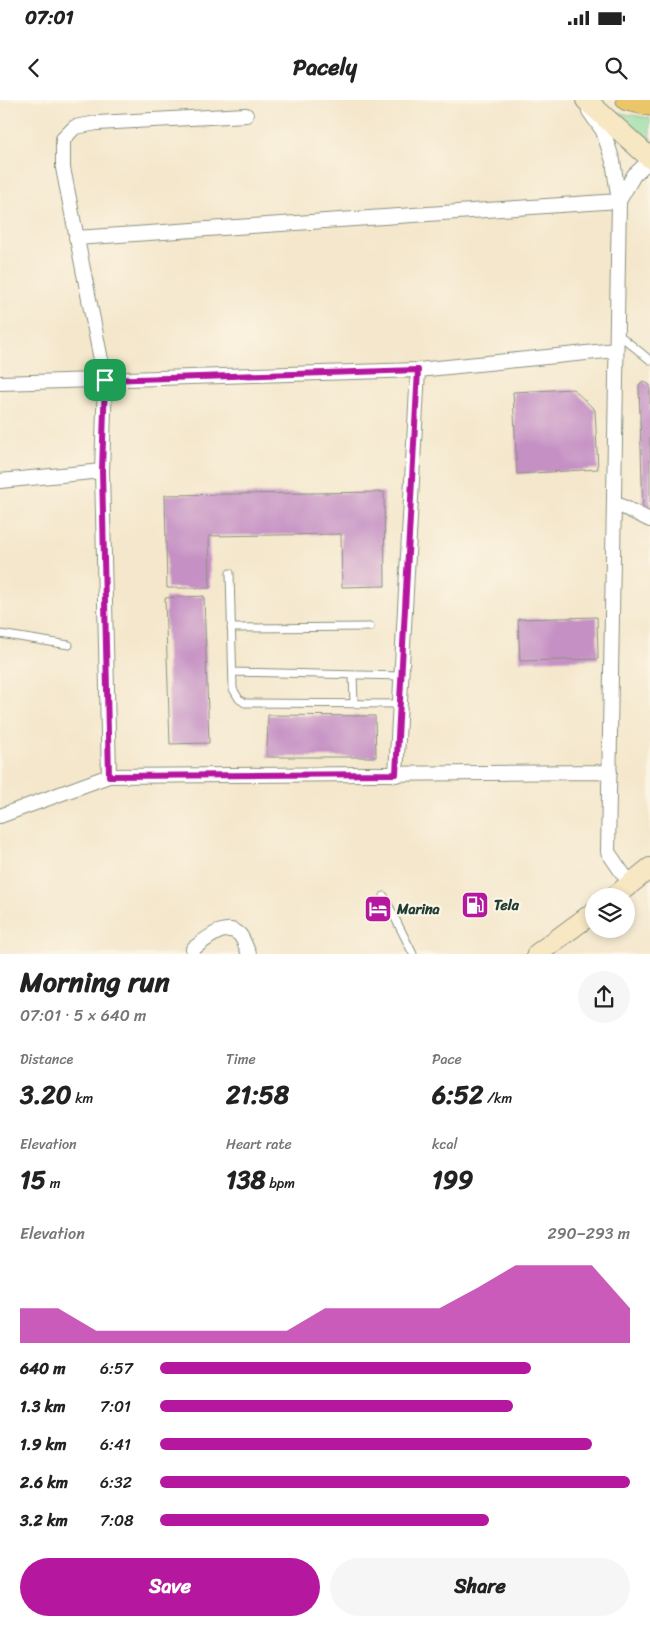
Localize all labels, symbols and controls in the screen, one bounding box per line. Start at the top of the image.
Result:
text: 07:01 [25,1,74,34]
text: Pacely [293,48,357,87]
icon: back [20,54,48,82]
icon: search [602,54,630,82]
pin [84,359,126,401]
icon: arrive [91,366,119,394]
map controls [585,888,635,938]
button: layers [585,888,635,938]
fuel station icon: Tela [460,890,490,920]
place label: Tela [494,893,520,918]
hotel icon: Marina [363,894,393,924]
place label: Marina [396,897,441,922]
text: Morning run [20,957,170,1006]
button: share [578,971,630,1023]
text: 07:01 · 5 × 640 m [20,1001,146,1030]
text: Distance [20,1047,73,1072]
text: Time [226,1047,256,1072]
text: Pace [432,1047,462,1072]
text: 3.20 [20,1072,72,1117]
text: 21:58 [226,1072,289,1117]
text: 6:52 [432,1072,483,1117]
text: km [72,1086,93,1111]
text: /km [483,1086,512,1111]
text: Elevation [20,1132,77,1157]
text: Heart rate [226,1132,292,1157]
text: kcal [432,1132,457,1157]
text: 15 [20,1157,46,1202]
text: 138 [226,1157,266,1202]
text: 199 [432,1157,473,1202]
text: m [46,1171,60,1196]
text: bpm [266,1171,295,1196]
text: Elevation [20,1219,85,1248]
text: 290–293 m [547,1219,630,1248]
text: 640 m [20,1354,66,1383]
text: 6:57 [100,1354,133,1383]
text: 1.3 km [20,1392,65,1421]
text: 7:01 [100,1392,131,1421]
text: 1.9 km [20,1430,66,1459]
text: 6:41 [100,1430,131,1459]
text: 2.6 km [20,1468,68,1497]
text: 6:32 [100,1468,132,1497]
text: 3.2 km [20,1506,68,1535]
text: 7:08 [100,1506,134,1535]
button: Save [20,1558,320,1616]
button: Share [330,1558,630,1616]

